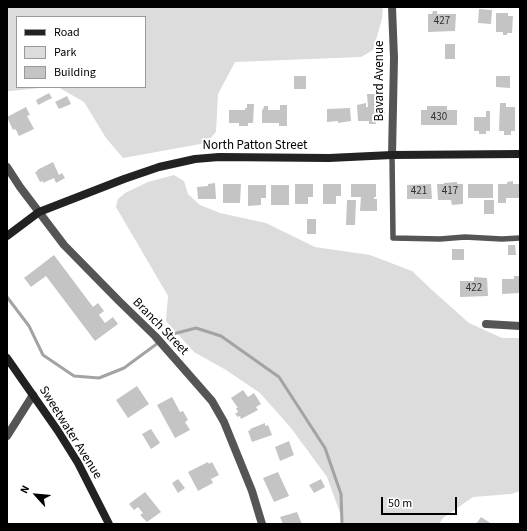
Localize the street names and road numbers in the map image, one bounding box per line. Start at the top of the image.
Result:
street label: Bavard Avenue [372,41,388,121]
street label: North Patton Street [203,138,307,154]
street label: Branch Street [129,295,191,359]
street label: Sweetwater Avenue [35,384,105,482]

